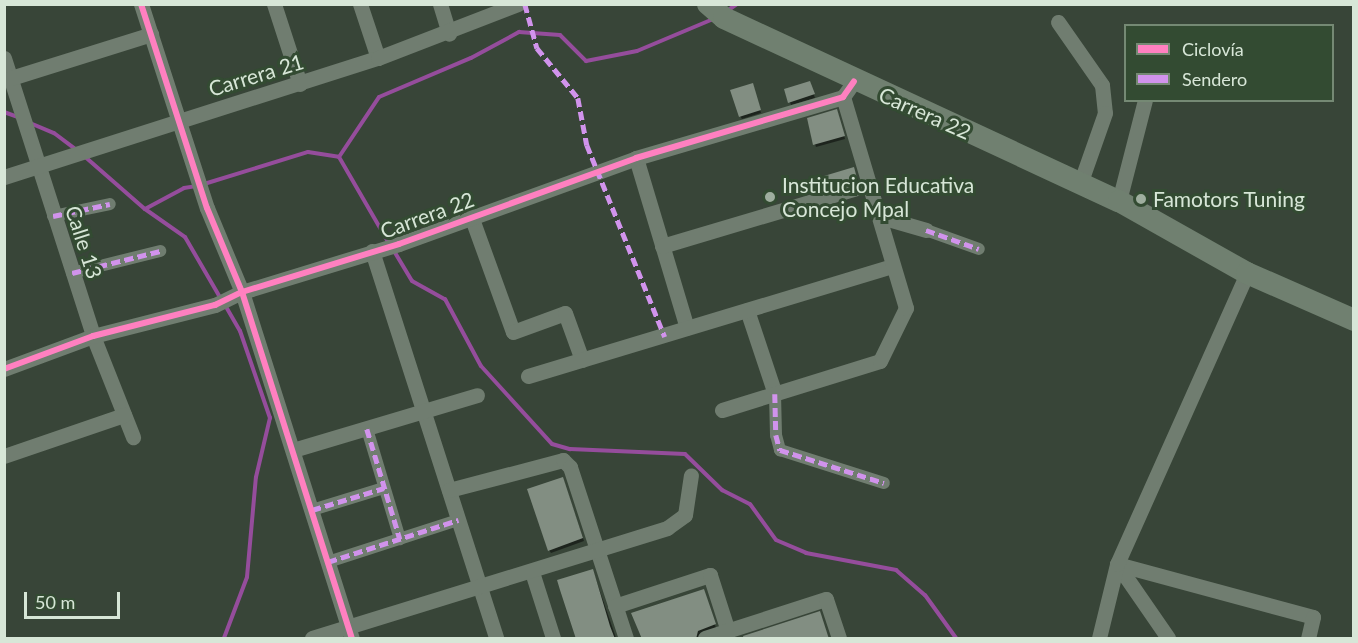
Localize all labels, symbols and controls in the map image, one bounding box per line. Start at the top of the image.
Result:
legend [1124,24,1334,102]
text: Ciclovía [1182,38,1244,60]
street label: Carrera 21 [205,49,307,101]
text: Sendero [1182,68,1247,90]
street label: Carrera 22 [875,82,975,144]
place label: Institucion Educativa Concejo Mpal [782,172,974,222]
street label: Carrera 22 [377,186,477,244]
place label: Famotors Tuning [1153,186,1306,212]
marker: Institucion Educativa Concejo Mpal [763,190,777,204]
marker: Famotors Tuning [1134,192,1148,206]
street label: Calle 13 [60,202,108,282]
scale bar [27,580,123,618]
text: 50 m [35,591,75,613]

